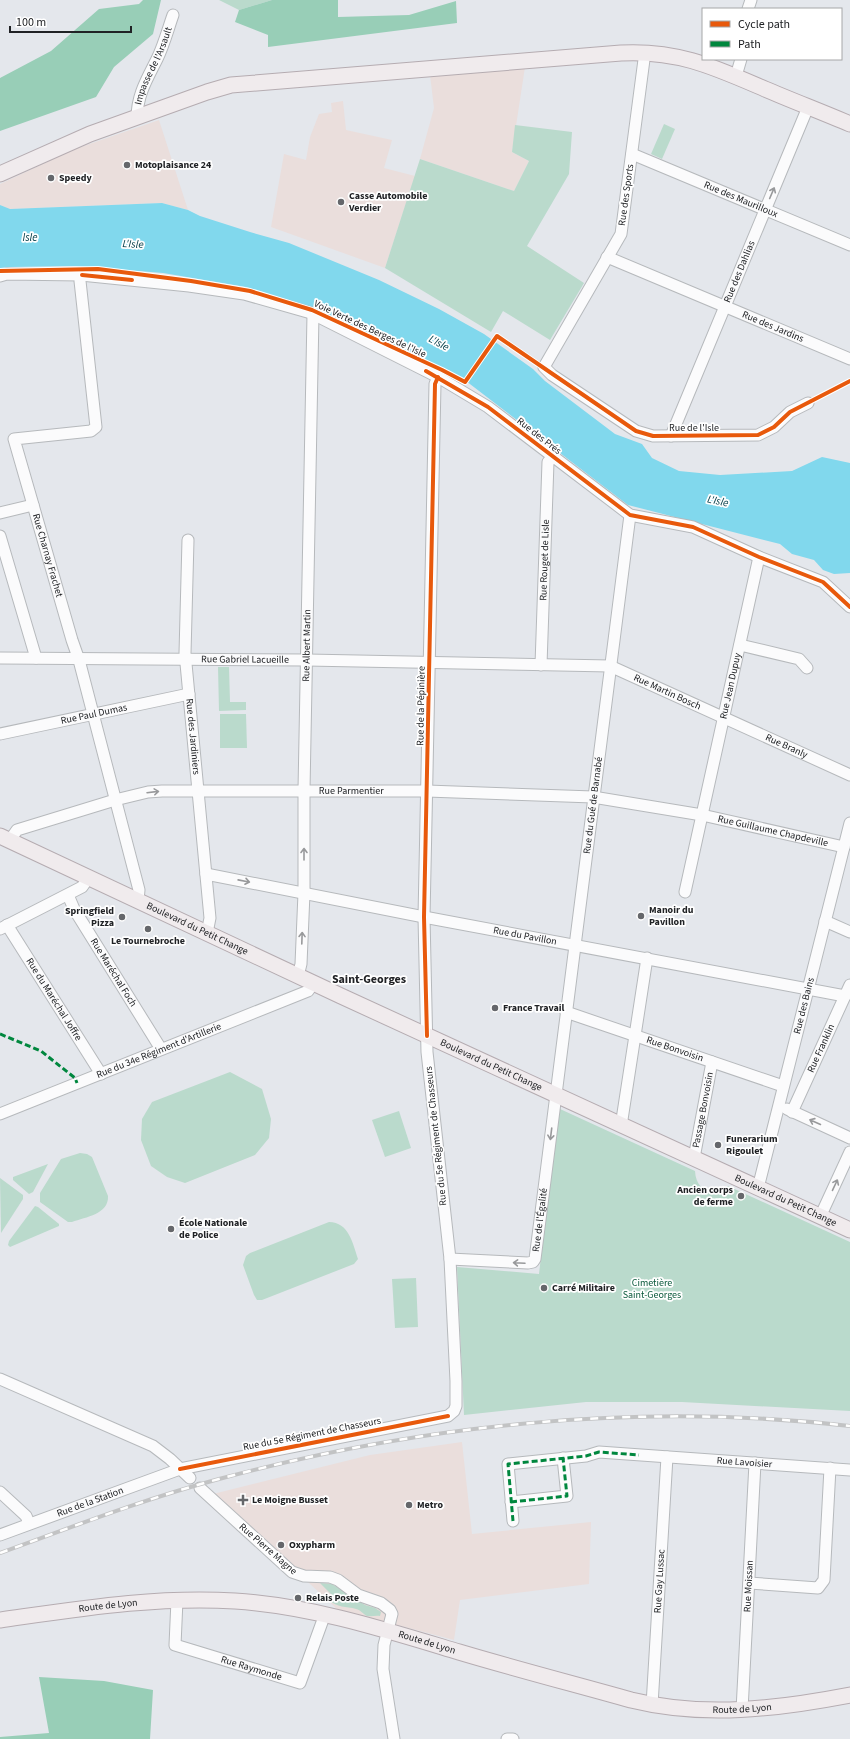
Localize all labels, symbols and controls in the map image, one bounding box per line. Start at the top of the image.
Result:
scale bar [10,8,131,34]
legend [702,8,842,60]
text: 100 m [16,14,46,31]
text: Cycle path [738,16,790,33]
street label: Impasse de l'Arsault [131,25,176,106]
text: Path [738,36,761,53]
place label: Motoplaisance 24 [135,158,212,172]
marker: Motoplaisance 24 [122,160,132,170]
street label: Rue des Sports [615,163,637,227]
place label: Speedy [59,171,92,185]
marker: Speedy [46,173,56,183]
street label: Rue des Maurilloux [702,178,781,221]
one-way arrow [769,187,776,199]
place label: Casse Automobile Verdier [348,189,427,215]
marker: Casse Automobile Verdier [336,197,346,207]
water label: Isle [22,230,38,245]
water label: L'Isle [122,236,144,252]
street label: Rue des Dahlias [720,239,759,305]
street label: Voie Verte des Berges de l'Isle [312,297,428,361]
street label: Rue des Jardins [740,307,806,346]
water label: L'Isle [426,331,452,355]
street label: Rue des Prés [514,414,564,458]
street label: Rue de l'Isle [669,421,719,435]
water label: L'Isle [706,491,730,511]
street label: Rue Charnay Frachet [29,512,66,599]
street label: Rue Rouget de Lisle [536,519,553,601]
street label: Rue Albert Martin [299,609,314,682]
street label: Rue Jean Dupuy [716,651,745,720]
street label: Rue Gabriel Lacueille [201,652,289,667]
street label: Rue de la Pépinière [413,666,429,746]
street label: Rue Martin Bosch [631,671,703,713]
street label: Rue des Jardiniers [182,698,203,775]
street label: Rue Paul Dumas [59,700,128,728]
street label: Rue Branly [763,731,810,762]
street label: Rue du Gué de Barnabé [580,756,606,855]
street label: Rue Parmentier [319,784,384,798]
one-way arrow [146,788,159,796]
street label: Rue Guillaume Chapdeville [716,812,829,850]
one-way arrow [300,848,308,861]
one-way arrow [237,878,250,886]
street label: Boulevard du Petit Change [144,899,251,959]
place label: Manoir du Pavillon [649,903,694,929]
place label: Springfield Pizza [65,904,114,930]
marker: Manoir du Pavillon [636,911,646,921]
marker: Springfield Pizza [117,912,127,922]
street label: Rue du Pavillon [492,923,558,949]
marker: Le Tournebroche [143,924,153,934]
one-way arrow [298,932,306,945]
place label: Le Tournebroche [111,934,185,948]
street label: Rue Maréchal Foch [87,935,140,1010]
street label: Rue du Maréchal Joffre [22,955,85,1044]
district label: Saint-Georges [332,971,406,988]
street label: Rue des Bains [790,976,818,1036]
place label: France Travail [503,1001,564,1015]
marker: France Travail [490,1003,500,1013]
street label: Rue du 34e Régiment d'Artillerie [94,1019,223,1082]
street label: Rue Franklin [804,1022,838,1075]
street label: Rue Bonvoisin [644,1033,705,1065]
street label: Boulevard du Petit Change [438,1036,545,1095]
street label: Rue du 5e Régiment de Chasseurs [422,1066,450,1206]
street label: Passage Bonvoisin [689,1071,717,1149]
one-way arrow [809,1118,821,1125]
one-way arrow [548,1127,555,1140]
place label: Funerarium Rigoulet [726,1132,778,1158]
marker: Funerarium Rigoulet [713,1140,723,1150]
street label: Boulevard du Petit Change [732,1171,839,1230]
one-way arrow [832,1179,839,1191]
place label: Ancien corps de ferme [676,1183,734,1209]
street label: Rue de l'Égalité [529,1187,551,1253]
marker: Ancien corps de ferme [736,1191,746,1201]
place label: École Nationale de Police [179,1216,247,1242]
marker: École Nationale de Police [166,1224,176,1234]
one-way arrow [513,1259,526,1266]
park label: Cimetière Saint-Georges [623,1276,681,1302]
place label: Carré Militaire [552,1281,615,1295]
marker: Carré Militaire [539,1283,549,1293]
street label: Rue du 5e Régiment de Chasseurs [242,1414,382,1454]
street label: Rue Lavoisier [716,1453,773,1471]
street label: Rue de la Station [55,1483,126,1521]
place label: Le Moigne Busset [252,1493,328,1507]
marker: Le Moigne Busset [237,1494,249,1506]
place label: Metro [417,1498,443,1512]
marker: Metro [404,1500,414,1510]
street label: Rue Pierre Magne [236,1520,300,1578]
place label: Oxypharm [289,1538,335,1552]
marker: Oxypharm [276,1540,286,1550]
street label: Rue Gay Lussac [651,1548,668,1614]
street label: Rue Moissan [740,1560,757,1613]
place label: Relais Poste [306,1591,359,1605]
marker: Relais Poste [293,1593,303,1603]
street label: Route de Lyon [78,1596,138,1616]
street label: Route de Lyon [397,1627,457,1658]
street label: Rue Raymonde [219,1652,284,1684]
street label: Route de Lyon [712,1700,772,1717]

